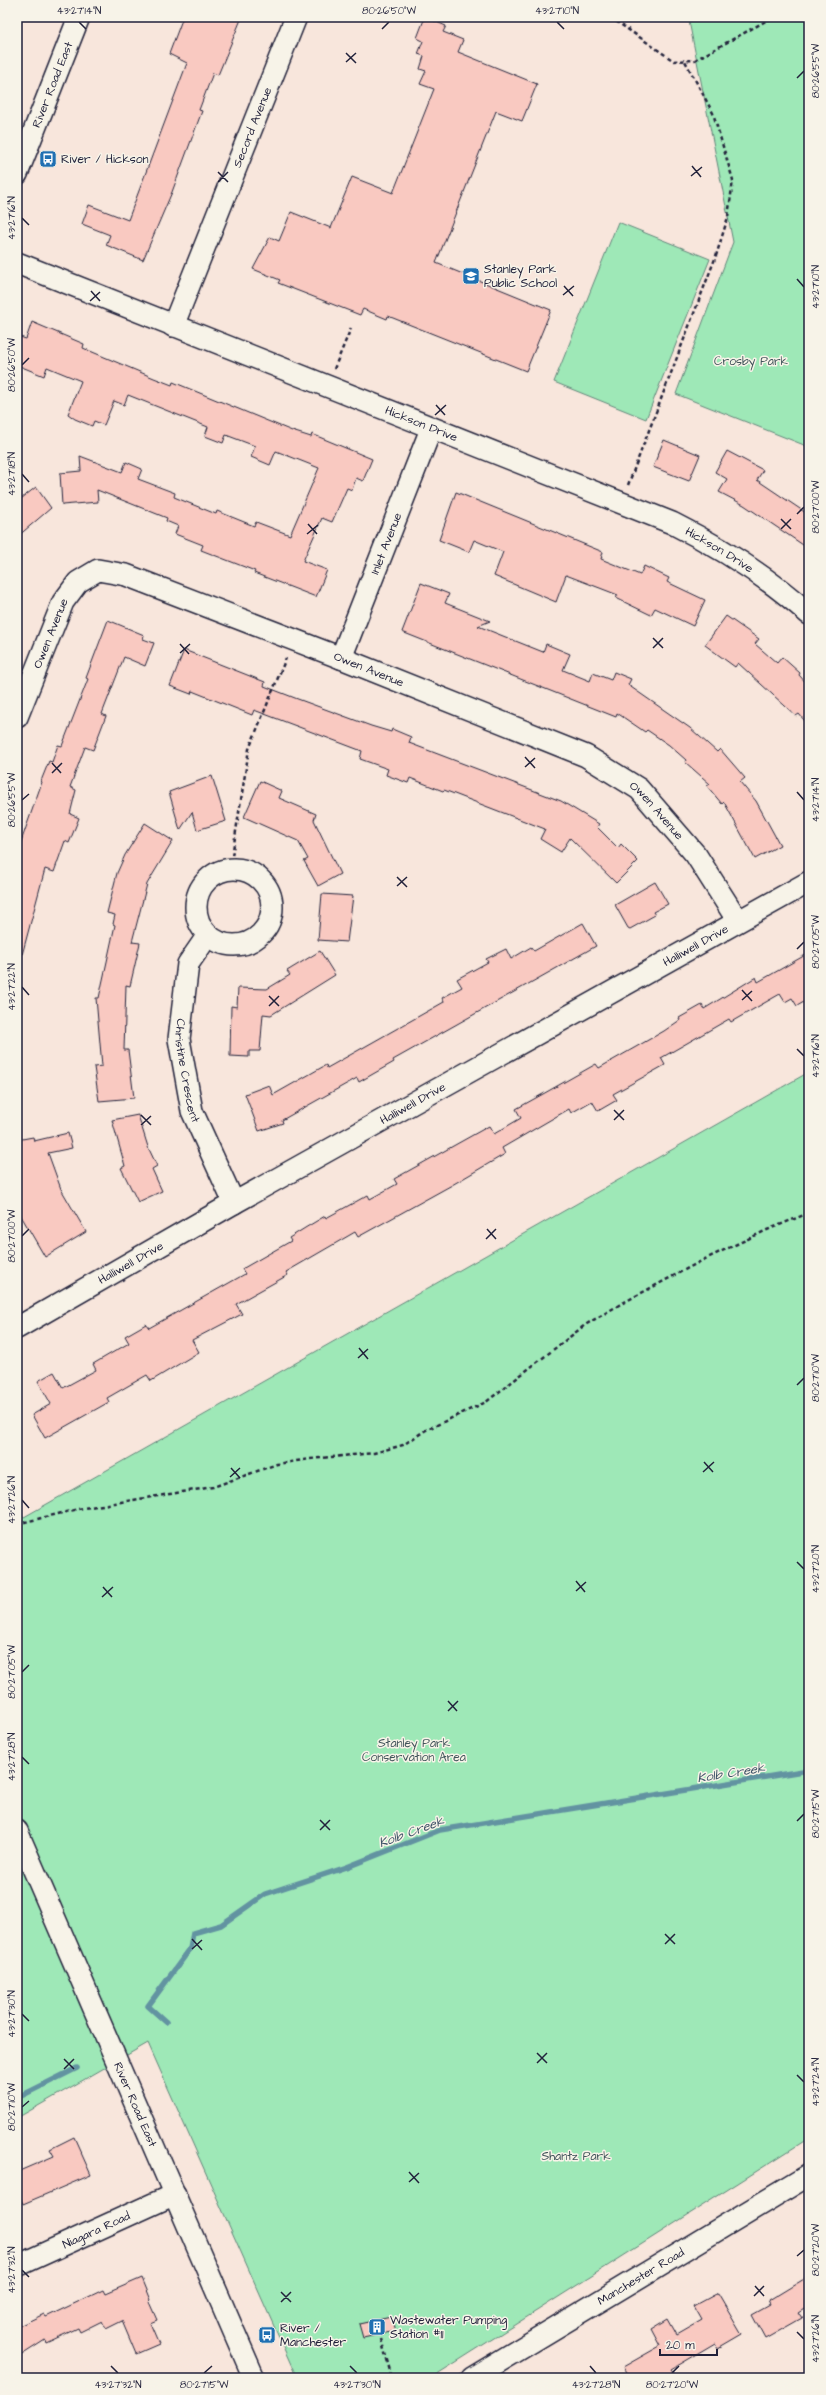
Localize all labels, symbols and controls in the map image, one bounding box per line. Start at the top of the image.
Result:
text: 43°27'14"N [57,4,101,18]
text: 80°26'50"W [362,4,416,18]
text: 43°27'10"N [535,4,579,18]
street label: River Road East [28,39,77,130]
text: 80°26'55"W [809,43,823,98]
street label: Secord Avenue [229,84,276,170]
bus stop icon: River / Hickson [38,149,58,169]
place label: River / Hickson [61,151,149,168]
text: 43°27'16"N [5,196,19,240]
place label: Stanley Park Public School [484,261,557,292]
text: 43°27'10"N [809,265,823,309]
school or university icon: Stanley Park Public School [461,266,481,286]
text: 80°26'50"W [5,338,19,392]
park label: Crosby Park [714,353,789,371]
street label: Hickson Drive [382,402,460,446]
text: 43°27'18"N [5,452,19,496]
text: 80°27'00"W [809,480,823,533]
street label: Inlet Avenue [367,510,406,577]
street label: Hickson Drive [682,523,757,577]
street label: Owen Avenue [29,596,73,671]
street label: Owen Avenue [331,648,407,691]
text: 80°26'55"W [5,772,19,827]
street label: Owen Avenue [626,777,688,844]
text: 43°27'14"N [809,778,823,822]
text: 80°27'05"W [809,915,823,969]
street label: Halliwell Drive [660,920,732,971]
text: 43°27'22"N [5,963,19,1011]
street label: Christine Crescent [170,1018,204,1126]
text: 43°27'16"N [809,1034,823,1078]
street label: Halliwell Drive [377,1078,449,1129]
text: 80°27'00"W [5,1209,19,1262]
street label: Halliwell Drive [95,1237,167,1289]
text: 80°27'10"W [809,1353,823,1402]
text: 43°27'26"N [5,1476,19,1524]
text: 43°27'20"N [809,1545,823,1593]
text: 80°27'05"W [5,1645,19,1699]
text: 43°27'28"N [5,1733,19,1781]
park label: Stanley Park Conservation Area [362,1735,466,1766]
water label: Kolb Creek [696,1759,767,1787]
text: 80°27'15"W [809,1789,823,1838]
water label: Kolb Creek [376,1811,447,1852]
text: 43°27'30"N [5,1990,19,2038]
text: 43°27'24"N [809,2058,823,2106]
street label: River Road East [109,2059,161,2150]
text: 80°27'10"W [5,2082,19,2131]
park label: Shantz Park [541,2148,611,2165]
street label: Niagara Road [60,2208,133,2253]
text: 80°27'20"W [809,2223,823,2276]
street label: Manchester Road [594,2244,688,2309]
text: 43°27'32"N [5,2246,19,2294]
place label: Wastewater Pumping Station #11 [390,2312,507,2343]
text: 43°27'26"N [809,2315,823,2363]
building icon: Wastewater Pumping Station #11 [367,2317,387,2337]
place label: River / Manchester [280,2320,346,2351]
bus stop icon: River / Manchester [257,2325,277,2345]
scale bar [660,2331,717,2357]
text: 20 m [666,2337,695,2354]
text: 43°27'32"N [94,2378,142,2392]
text: 80°27'15"W [180,2378,229,2392]
text: 43°27'30"N [333,2378,381,2392]
text: 43°27'28"N [572,2378,620,2392]
text: 80°27'20"W [646,2378,699,2392]

